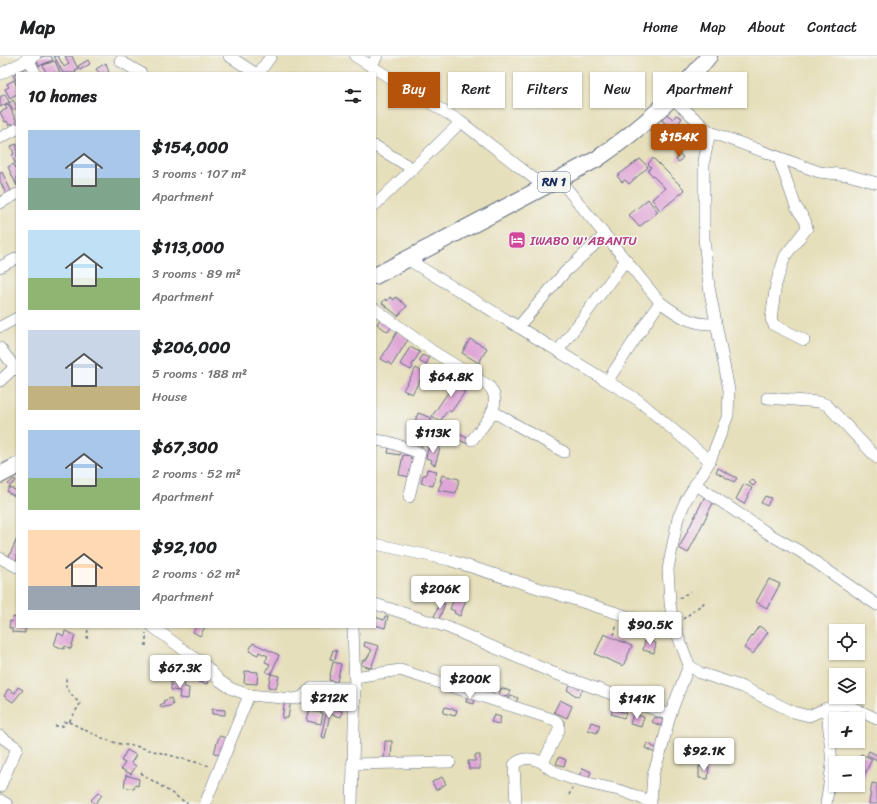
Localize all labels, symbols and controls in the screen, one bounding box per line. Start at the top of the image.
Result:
text: Map [20,11,55,44]
text: Home [643,15,678,40]
text: Map [700,15,726,40]
text: About [748,15,785,40]
text: Contact [807,15,857,40]
chip: Buy [388,72,440,108]
chip: Rent [448,72,505,108]
chip: Filters [513,72,582,108]
chip: New [590,72,645,108]
chip: Apartment [653,72,747,108]
text: 10 homes [28,81,97,111]
icon: filters [342,85,364,107]
pin: $154K [651,124,707,158]
text: $154K [660,125,698,148]
text: $154,000 [152,132,229,162]
icon: home [60,146,108,194]
text: 3 rooms · 107 m² [152,162,246,185]
road number: RN 1 [538,172,570,192]
text: Apartment [152,185,213,208]
place label: IWABO W'ABANTU [529,229,637,252]
hotel icon: IWABO W'ABANTU [507,230,527,250]
text: $113,000 [152,232,224,262]
icon: home [60,246,108,294]
text: 3 rooms · 89 m² [152,262,241,285]
text: Apartment [152,285,213,308]
text: $206,000 [152,332,230,362]
icon: home [60,346,108,394]
text: 5 rooms · 188 m² [152,362,247,385]
pin: $64.8K [418,364,484,398]
text: $64.8K [429,365,473,388]
text: House [152,385,187,408]
pin: $113K [405,420,461,454]
text: $113K [416,421,450,444]
text: $67,300 [152,432,218,462]
icon: home [60,446,108,494]
text: 2 rooms · 52 m² [152,462,241,485]
text: Apartment [152,485,213,508]
text: $92,100 [152,532,217,562]
icon: home [60,546,108,594]
text: 2 rooms · 62 m² [152,562,240,585]
pin: $206K [412,576,468,610]
text: $206K [420,577,460,600]
text: Apartment [152,585,213,608]
pin: $90.5K [617,612,683,646]
text: $90.5K [628,613,672,636]
map controls [829,624,865,792]
button: locate [829,624,865,660]
pin: $67.3K [147,655,213,689]
text: $67.3K [159,656,201,679]
pin: $200K [442,666,498,700]
text: $200K [450,667,490,690]
button: layers [829,668,865,704]
pin: $212K [301,685,357,719]
text: $212K [310,686,348,709]
pin: $141K [609,686,665,720]
text: $141K [619,687,655,710]
button: + [829,712,865,748]
pin: $92.1K [671,738,737,772]
text: $92.1K [683,739,725,762]
button: − [829,756,865,792]

